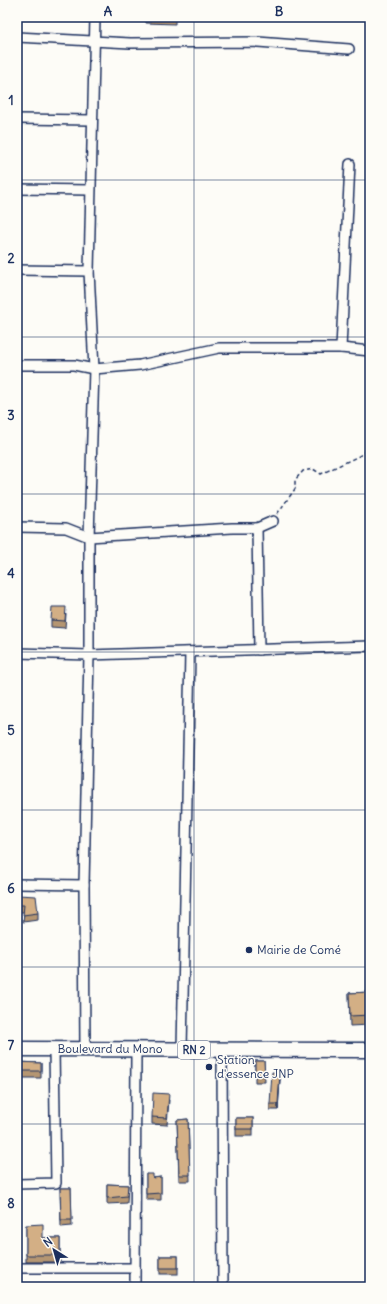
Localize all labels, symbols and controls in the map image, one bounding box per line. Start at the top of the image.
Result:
text: A [104,3,113,20]
text: B [275,3,284,20]
text: 1 [8,92,14,109]
text: 2 [7,250,15,267]
text: 3 [7,407,15,424]
text: 4 [7,565,15,582]
text: 5 [7,722,15,739]
text: 6 [7,880,15,897]
place label: Mairie de Comé [257,942,341,957]
marker: Mairie de Comé [244,945,254,955]
text: 7 [8,1037,15,1054]
street label: Boulevard du Mono [57,1041,163,1056]
road number: RN 2 [178,1041,210,1059]
place label: Station d'essence JNP [217,1052,294,1081]
marker: Station d'essence JNP [204,1062,214,1072]
text: 8 [7,1195,15,1212]
north arrow [34,1230,74,1270]
text: N [41,1234,55,1250]

